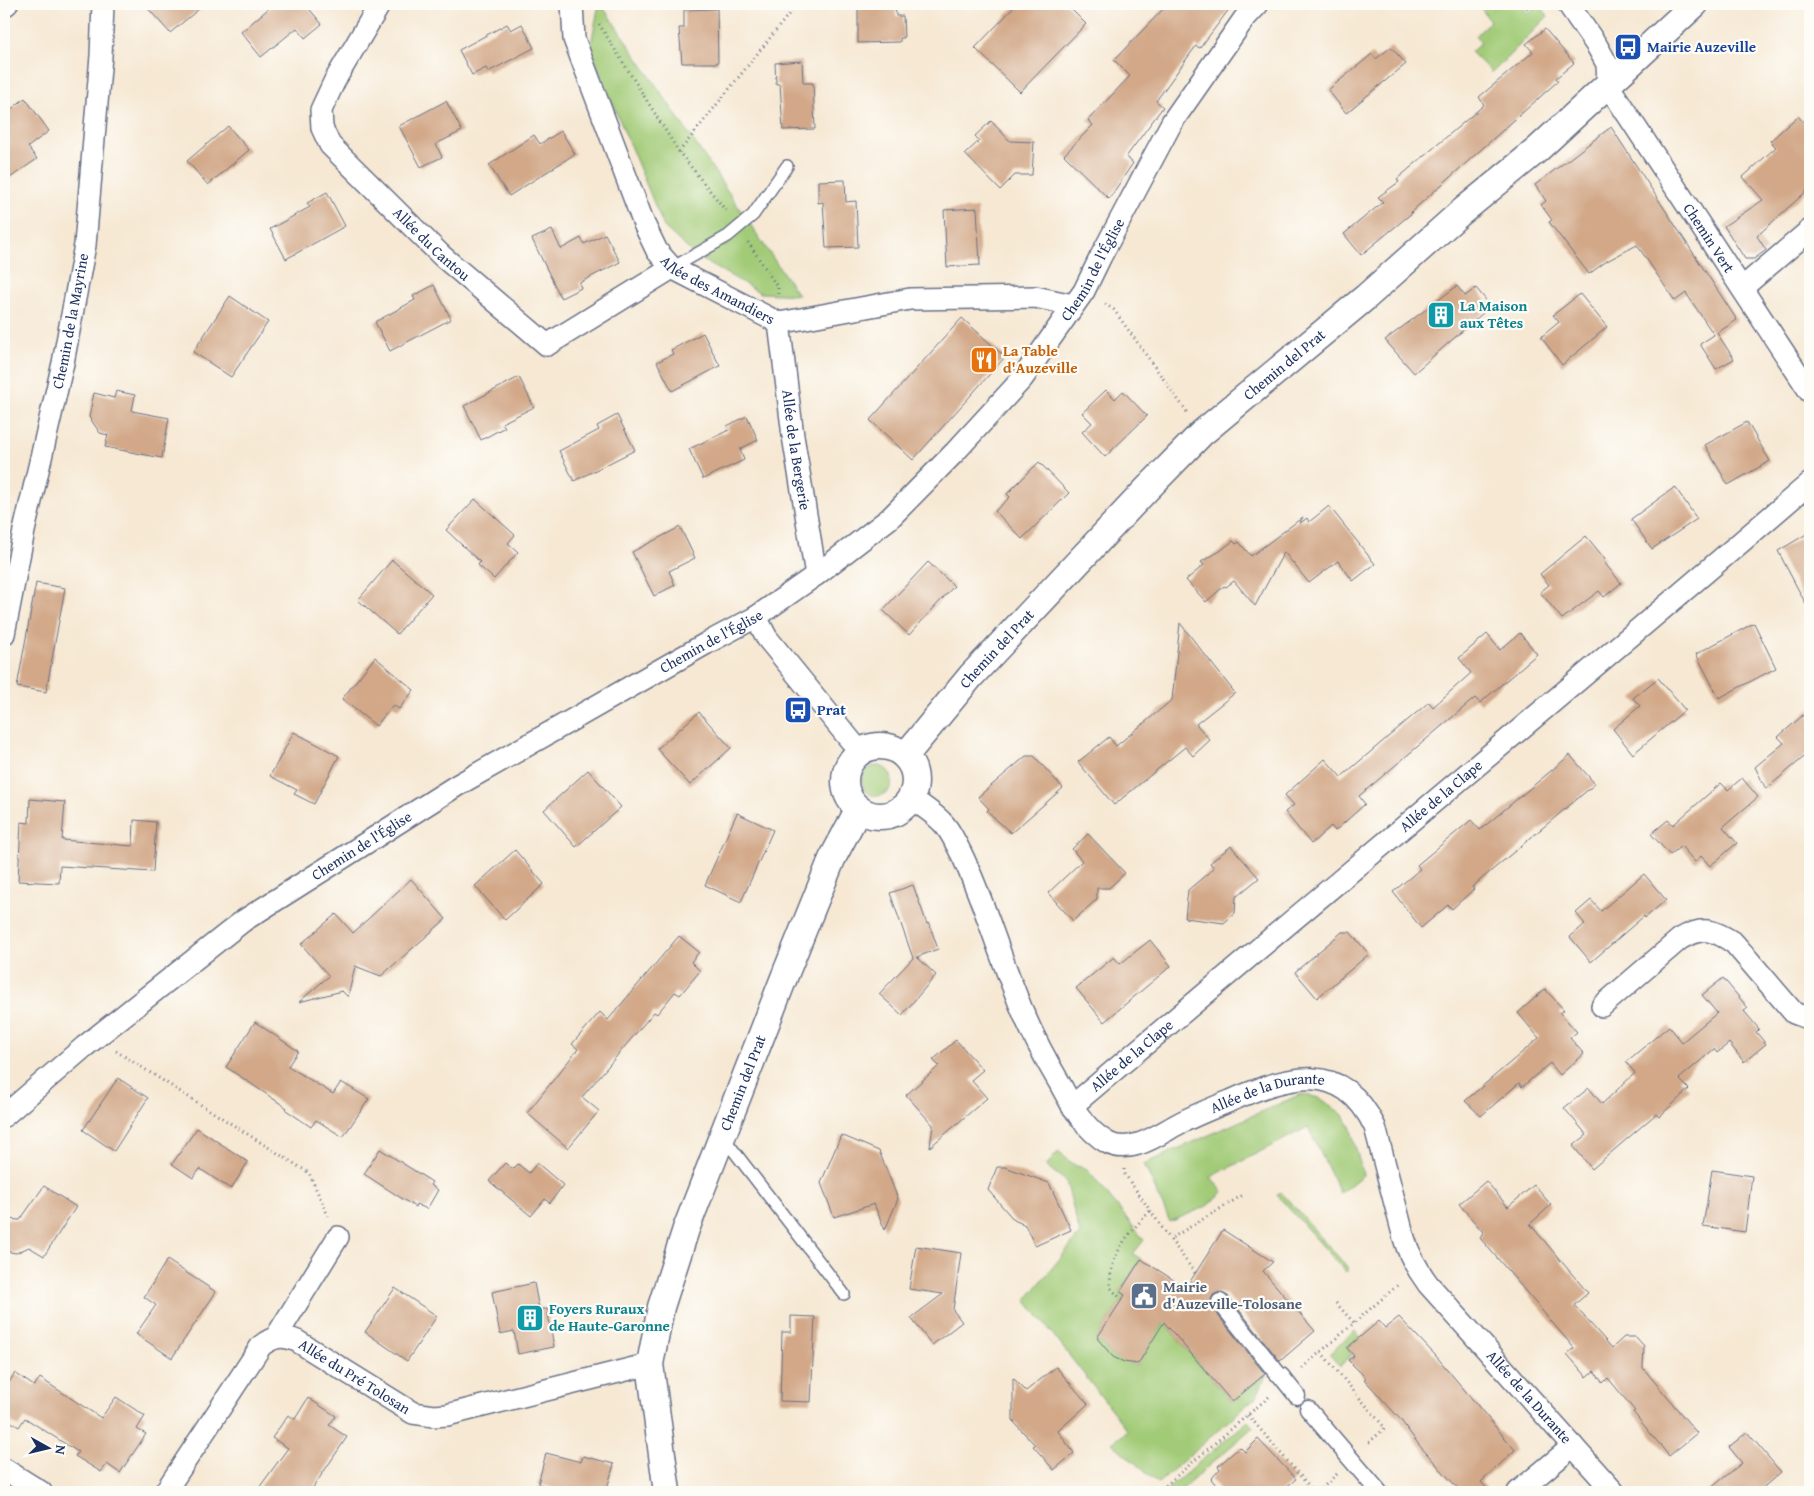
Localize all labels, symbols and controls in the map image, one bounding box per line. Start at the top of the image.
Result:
bus stop icon: Mairie Auzeville [1613,32,1643,62]
place label: Mairie Auzeville [1647,36,1756,57]
street label: Chemin Vert [1679,199,1740,277]
street label: Allée du Cantou [388,202,475,286]
street label: Chemin de l'Église [1055,214,1129,325]
street label: Chemin de la Mayrine [46,251,93,391]
street label: Allée des Amandiers [656,251,779,329]
place label: La Maison aux Têtes [1460,295,1527,333]
building icon: La Maison aux Têtes [1426,300,1456,330]
street label: Chemin del Prat [1238,324,1330,405]
place label: La Table d'Auzeville [1003,340,1078,378]
restaurant icon: La Table d'Auzeville [969,345,999,375]
street label: Allée de la Bergerie [777,388,816,512]
street label: Chemin de l'Église [656,604,767,678]
street label: Chemin del Prat [954,604,1039,693]
bus stop icon: Prat [783,695,813,725]
place label: Prat [817,699,846,720]
street label: Allée de la Clape [1395,754,1487,837]
street label: Chemin de l'Église [307,806,416,885]
street label: Allée de la Clape [1085,1014,1177,1096]
street label: Chemin del Prat [714,1031,771,1133]
street label: Allée de la Durante [1207,1068,1327,1118]
place label: Mairie d'Auzeville-Tolosane [1163,1276,1302,1314]
public building icon: Mairie d'Auzeville-Tolosane [1129,1281,1159,1311]
place label: Foyers Ruraux de Haute-Garonne [549,1298,670,1336]
building icon: Foyers Ruraux de Haute-Garonne [515,1303,545,1333]
street label: Allée du Pré Tolosan [295,1334,415,1419]
street label: Allée de la Durante [1482,1345,1577,1448]
north arrow [22,1424,72,1474]
text: N [50,1444,71,1456]

